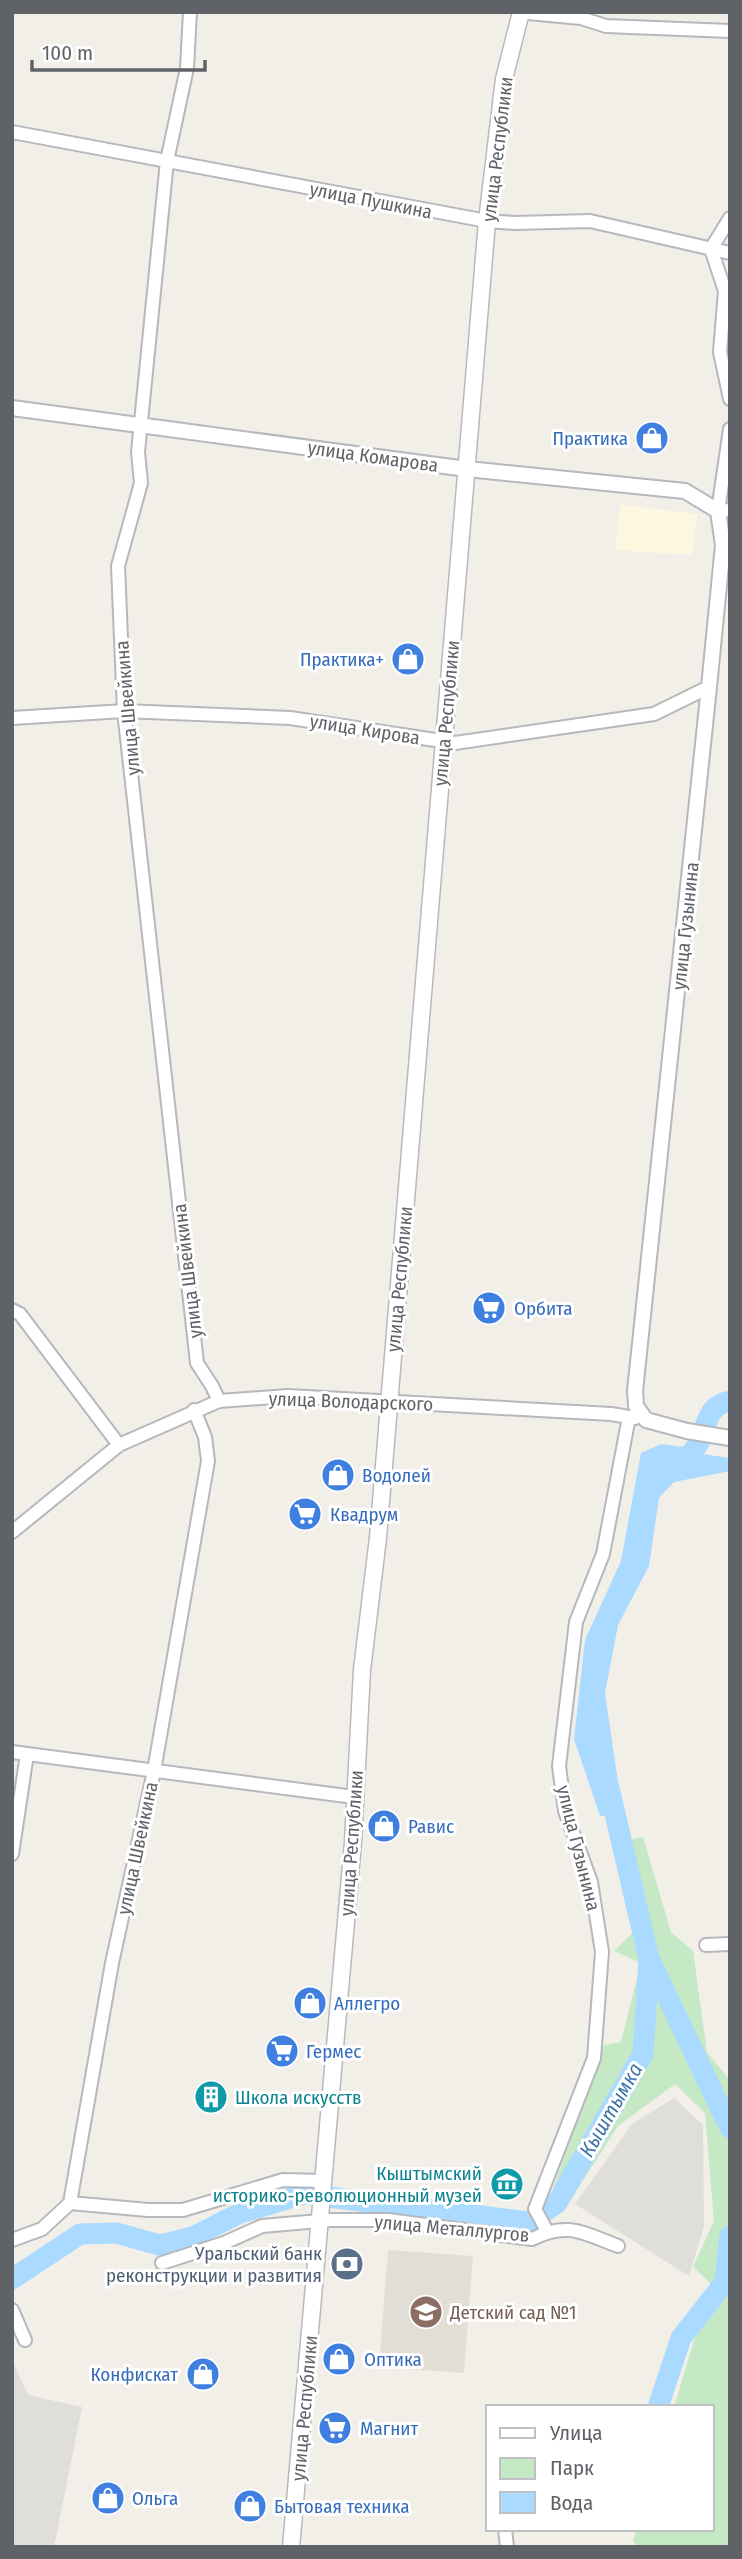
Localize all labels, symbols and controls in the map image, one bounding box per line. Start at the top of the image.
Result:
scale bar [32,28,205,72]
text: 100 m [42,40,93,66]
street label: улица Республики [477,75,518,223]
street label: улица Пушкина [308,177,434,224]
shop icon: Практика [633,419,671,457]
place label: Практика [553,427,628,450]
street label: улица Комарова [306,436,440,477]
street label: улица Республики [429,639,464,787]
street label: улица Швейкина [110,640,145,776]
shop icon: Практика+ [389,640,427,678]
place label: Практика+ [300,648,384,671]
street label: улица Кирова [308,709,422,750]
street label: улица Гузынина [667,861,704,991]
street label: улица Швейкина [168,1202,207,1340]
street label: улица Республики [382,1205,417,1353]
supermarket icon: Орбита [470,1289,508,1327]
place label: Орбита [514,1297,572,1320]
street label: улица Володарского [268,1387,434,1416]
shop icon: Водолей [319,1456,357,1494]
place label: Водолей [362,1464,431,1487]
supermarket icon: Квадрум [286,1495,324,1533]
place label: Квадрум [330,1503,398,1526]
street label: улица Республики [335,1769,368,1917]
street label: улица Швейкина [112,1780,163,1917]
street label: улица Гузынина [552,1783,605,1913]
shop icon: Равис [365,1807,403,1845]
place label: Равис [408,1815,454,1838]
shop icon: Аллегро [291,1984,329,2022]
place label: Аллегро [334,1992,400,2015]
supermarket icon: Гермес [263,2032,301,2070]
place label: Гермес [306,2040,361,2063]
water label: Кыштымка [574,2058,648,2162]
building icon: Школа искусств [192,2078,230,2116]
place label: Школа искусств [235,2086,362,2109]
place label: Кыштымский историко-революционный музей [213,2162,482,2207]
museum icon: Кыштымский историко-революционный музей [488,2165,526,2203]
street label: улица Металлургов [374,2210,530,2247]
place label: Уральский банк реконструкции и развития [106,2242,322,2287]
bank icon: Уральский банк реконструкции и развития [328,2245,366,2283]
school or university icon: Детский сад №1 [407,2293,445,2331]
place label: Детский сад №1 [449,2301,576,2324]
street label: улица Республики [287,2334,322,2482]
shop icon: Оптика [320,2340,358,2378]
place label: Оптика [364,2348,422,2371]
shop icon: Конфискат [184,2355,222,2393]
place label: Конфискат [90,2363,178,2386]
legend [486,2405,714,2531]
supermarket icon: Магнит [316,2409,354,2447]
place label: Магнит [360,2417,419,2440]
text: Улица [549,2420,603,2446]
text: Парк [550,2455,594,2481]
shop icon: Ольга [89,2479,127,2517]
place label: Ольга [132,2487,178,2510]
shop icon: Бытовая техника [231,2487,269,2525]
text: Вода [550,2490,593,2516]
place label: Бытовая техника [274,2495,409,2518]

